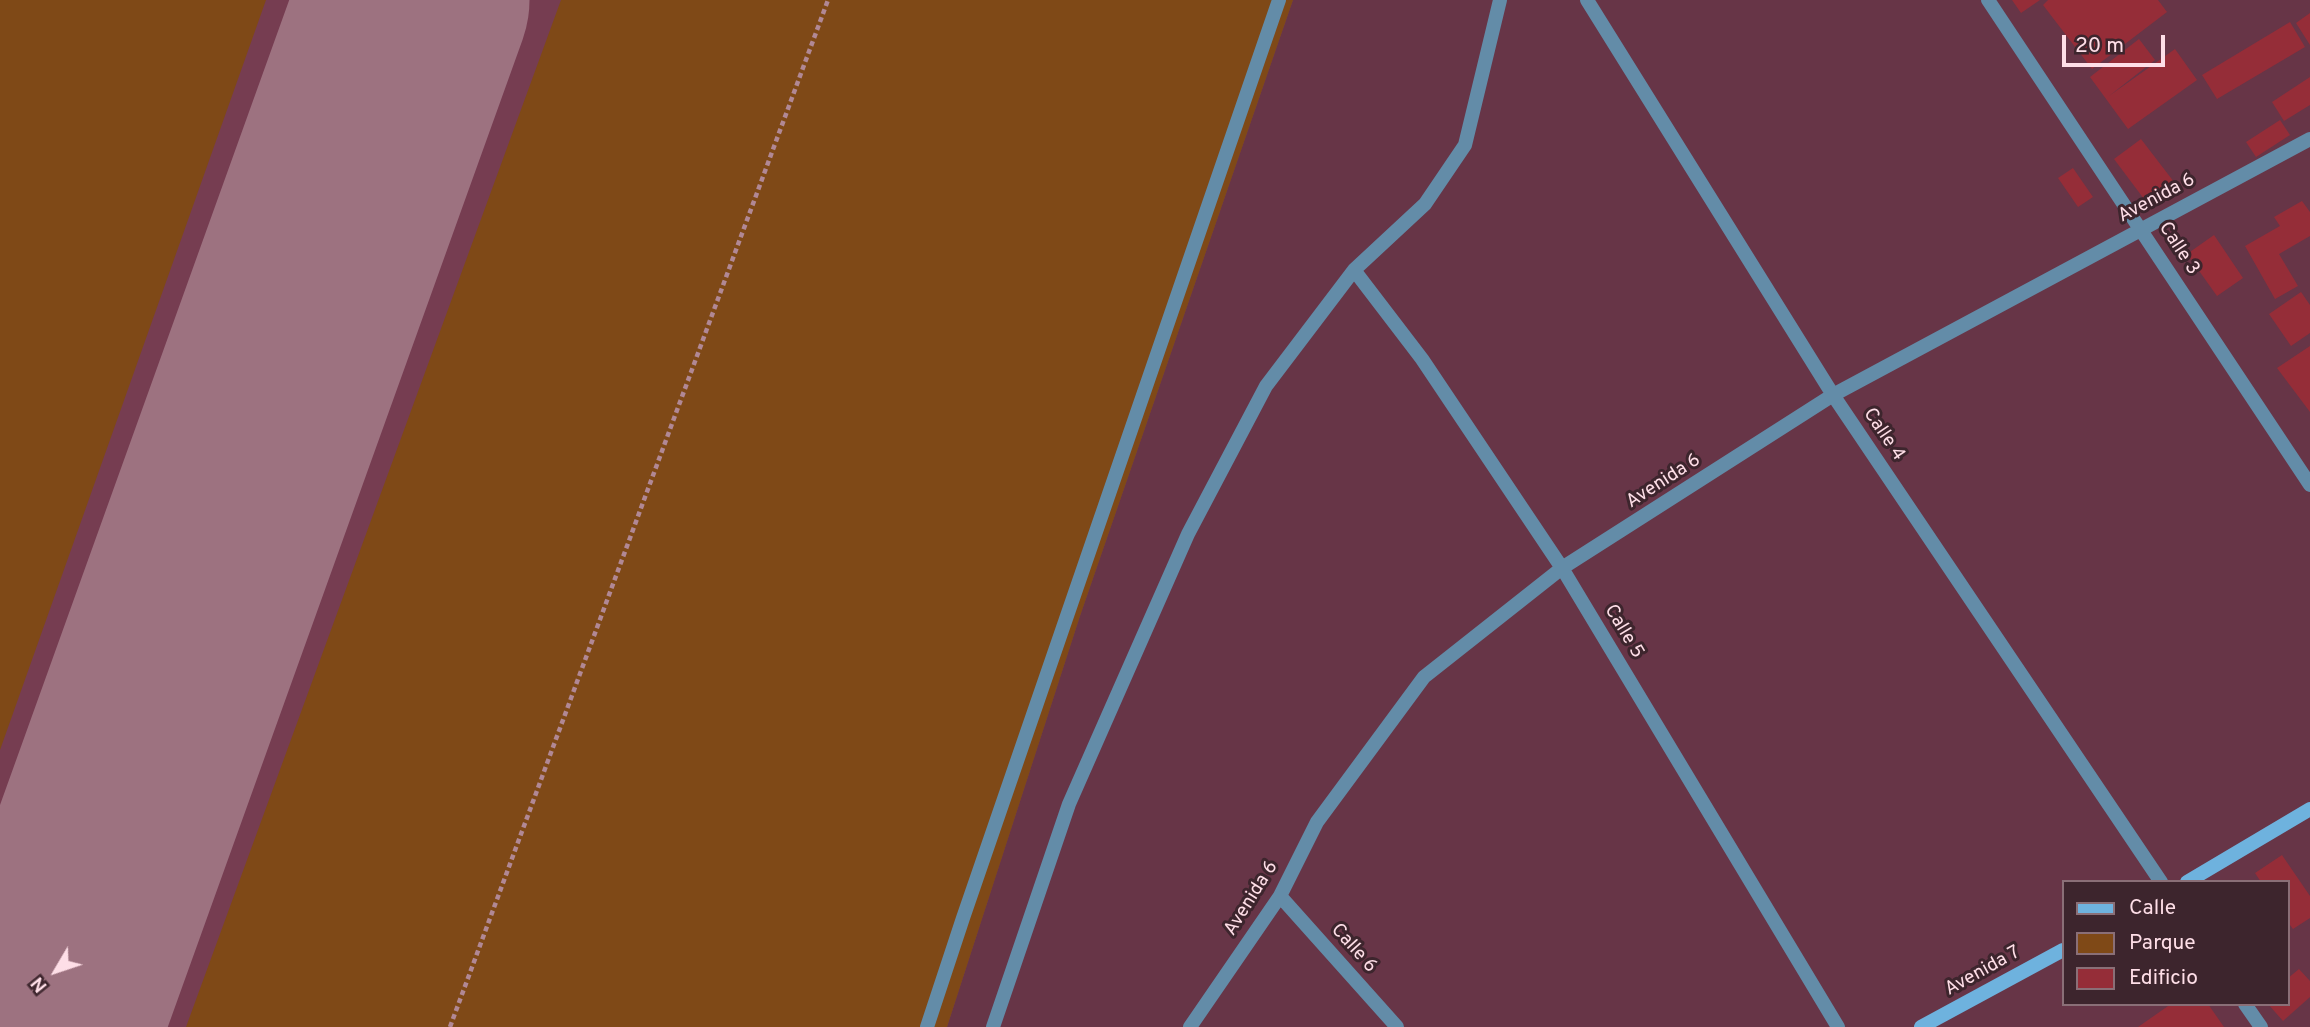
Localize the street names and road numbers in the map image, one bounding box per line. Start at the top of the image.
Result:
street label: Avenida 6 [2115,169,2199,229]
street label: Calle 3 [2153,218,2203,280]
street label: Calle 4 [1857,404,1909,466]
street label: Avenida 6 [1623,450,1705,514]
street label: Calle 5 [1598,601,1648,663]
street label: Avenida 6 [1220,857,1284,941]
street label: Calle 6 [1325,920,1381,978]
street label: Avenida 7 [1941,942,2025,1002]

